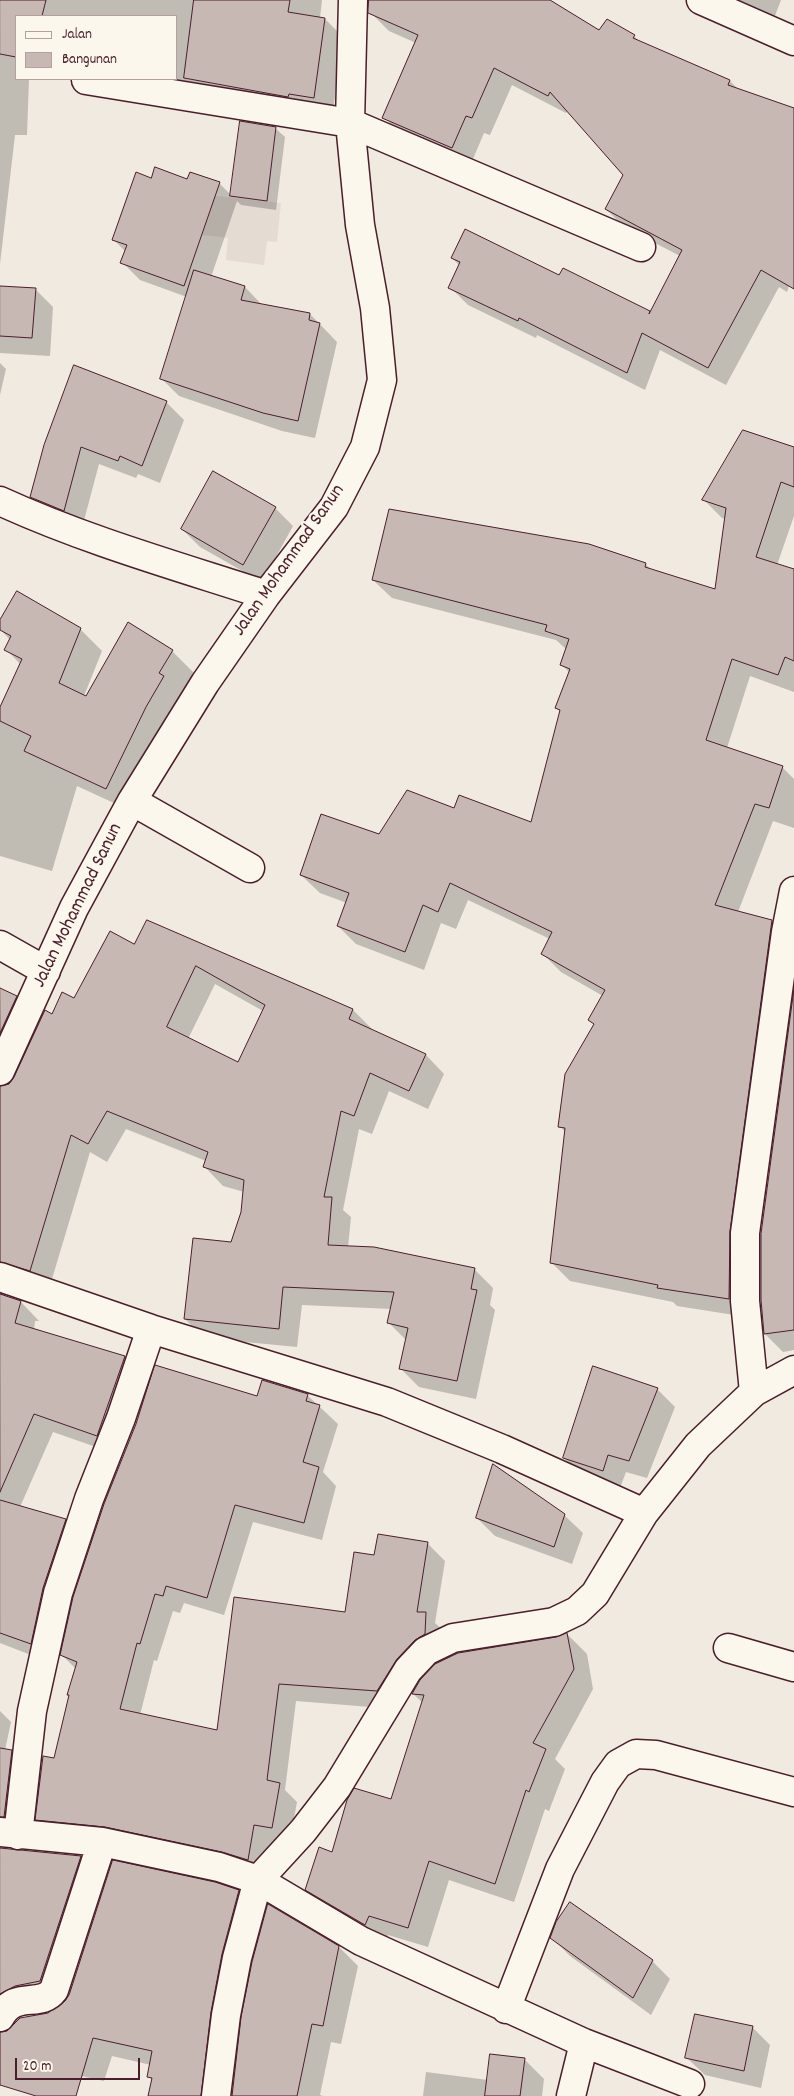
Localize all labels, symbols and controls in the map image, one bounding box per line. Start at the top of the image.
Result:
legend [15,15,178,80]
text: Jalan [62,24,92,46]
text: Bangunan [62,49,117,71]
street label: Jalan Mohammad Sanun [229,480,351,642]
street label: Jalan Mohammad Sanun [29,820,129,992]
scale bar [18,2048,142,2080]
text: 20 m [23,2056,51,2078]

